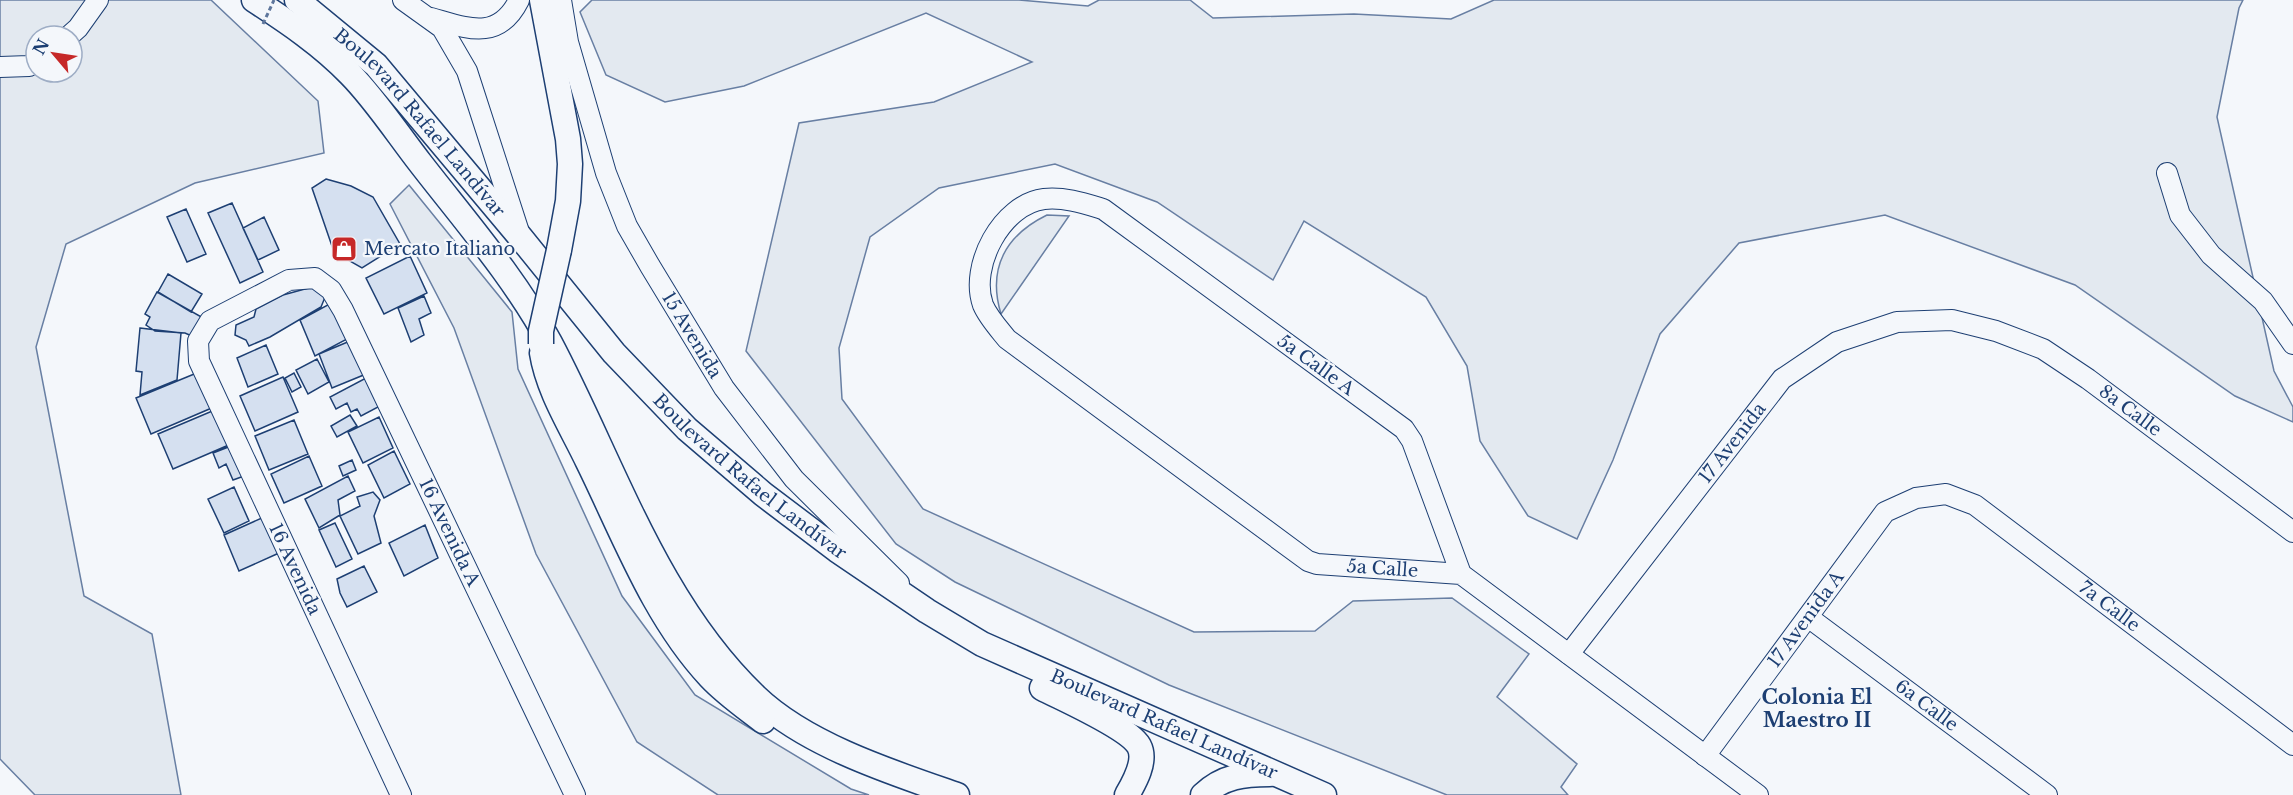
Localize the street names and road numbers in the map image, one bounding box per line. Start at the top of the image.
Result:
street label: Boulevard Rafael Landívar [329,24,510,222]
street label: 15 Avenida [657,288,727,382]
street label: 5a Calle A [1273,330,1360,401]
street label: 8a Calle [2095,380,2166,441]
street label: Boulevard Rafael Landívar [648,389,851,564]
street label: 17 Avenida [1694,398,1771,488]
street label: 16 Avenida A [414,475,485,591]
street label: 16 Avenida [264,520,326,618]
street label: 5a Calle [1346,555,1419,582]
street label: 17 Avenida A [1763,566,1849,672]
street label: 7a Calle [2075,576,2144,637]
street label: Boulevard Rafael Landívar [1047,665,1281,784]
street label: 6a Calle [1891,675,1963,736]

